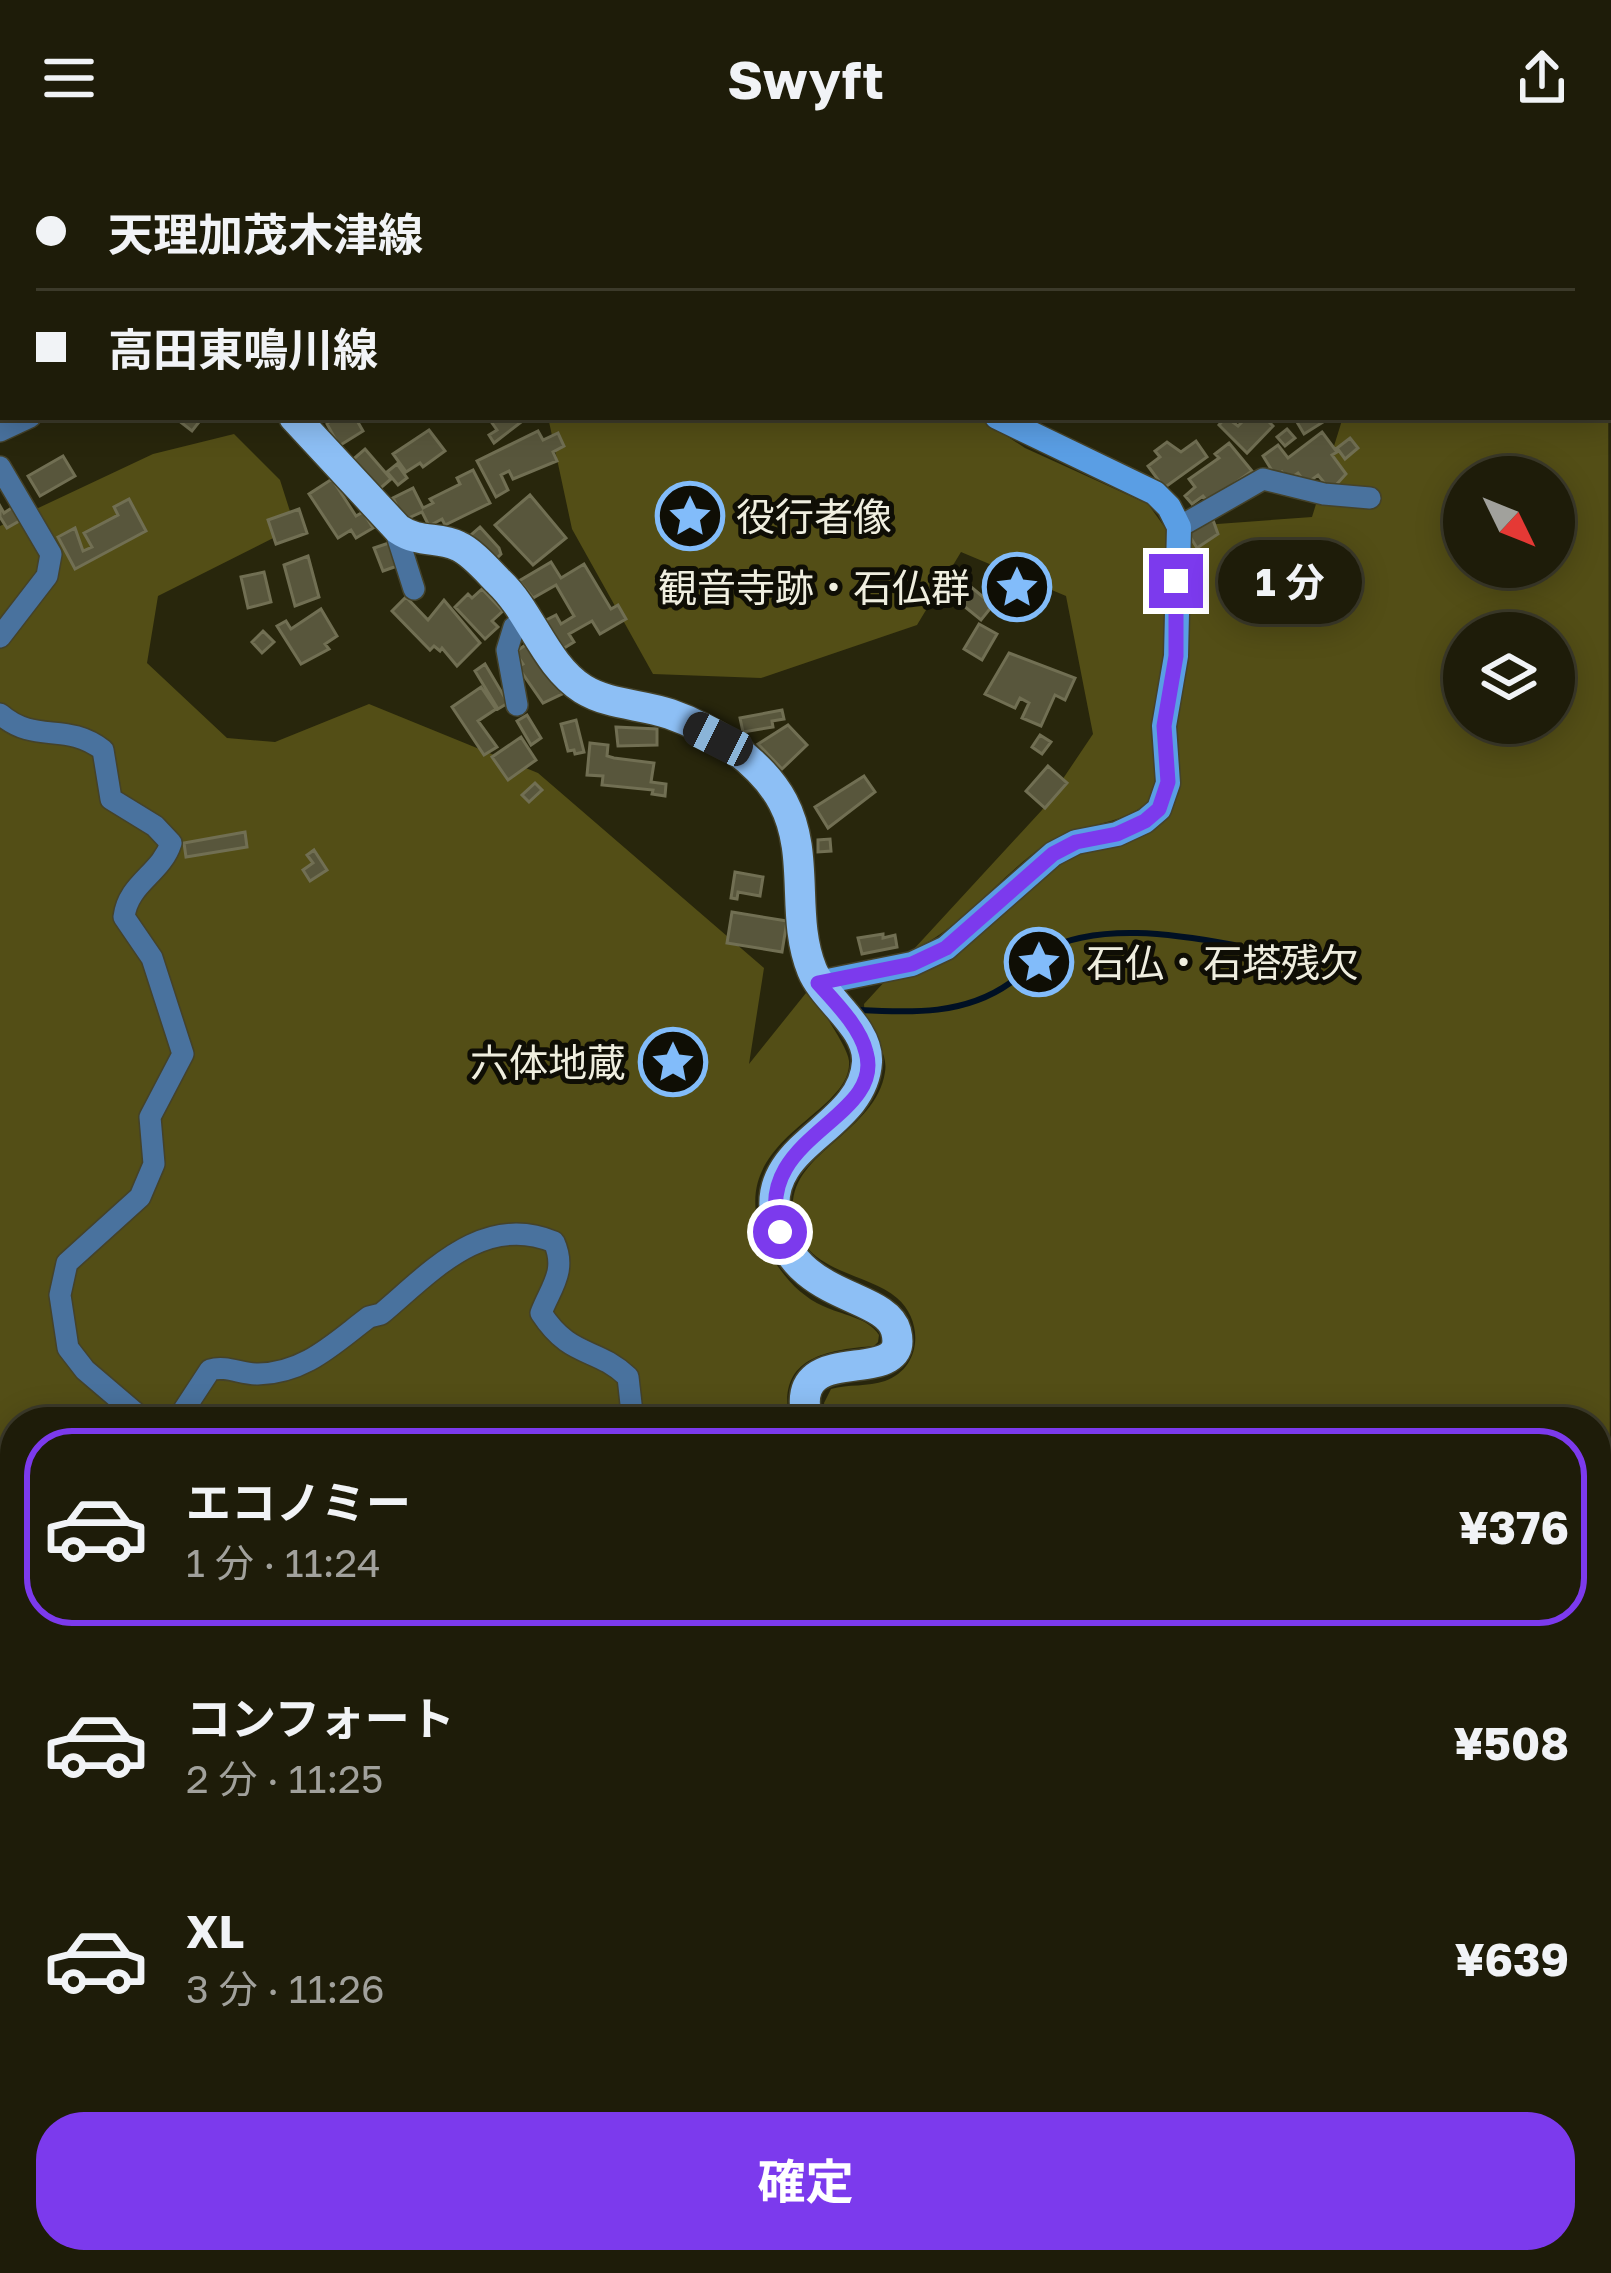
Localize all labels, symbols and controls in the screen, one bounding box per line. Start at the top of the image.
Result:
icon: menu [36,45,102,111]
icon: share [1509,45,1575,111]
text: Swyft [727,46,884,111]
text: 天理加茂木津線 [108,207,423,261]
text: 高田東鳴川線 [108,322,378,376]
north arrow [1443,456,1575,588]
map controls [1443,456,1575,744]
place icon: 役行者像 [655,481,725,551]
place label: 役行者像 [736,493,892,540]
callout: 1 分 [1218,539,1362,623]
place icon: 観音寺跡・石仏群 [982,552,1052,622]
route end [1149,554,1203,608]
text: 1 分 [1256,558,1324,605]
place label: 観音寺跡・石仏群 [658,564,970,611]
button: layers [1443,612,1575,744]
car [678,707,758,771]
place icon: 石仏・石塔残欠 [1004,927,1074,997]
place label: 石仏・石塔残欠 [1086,939,1359,986]
place icon: 六体地蔵 [638,1027,708,1097]
place label: 六体地蔵 [470,1039,626,1086]
route start [753,1205,807,1259]
icon: car [42,1473,150,1581]
text: エコノミー [186,1475,411,1529]
text: ¥376 [1459,1500,1569,1554]
text: 1 分 · 11:24 [186,1539,381,1586]
icon: car [42,1689,150,1797]
text: コンフォート [186,1691,455,1745]
text: ¥508 [1454,1716,1569,1770]
text: 2 分 · 11:25 [186,1755,383,1802]
text: XL [186,1904,244,1958]
icon: car [42,1905,150,2013]
text: ¥639 [1455,1932,1569,1986]
text: 3 分 · 11:26 [186,1965,385,2012]
button: 確定 [36,2112,1575,2250]

